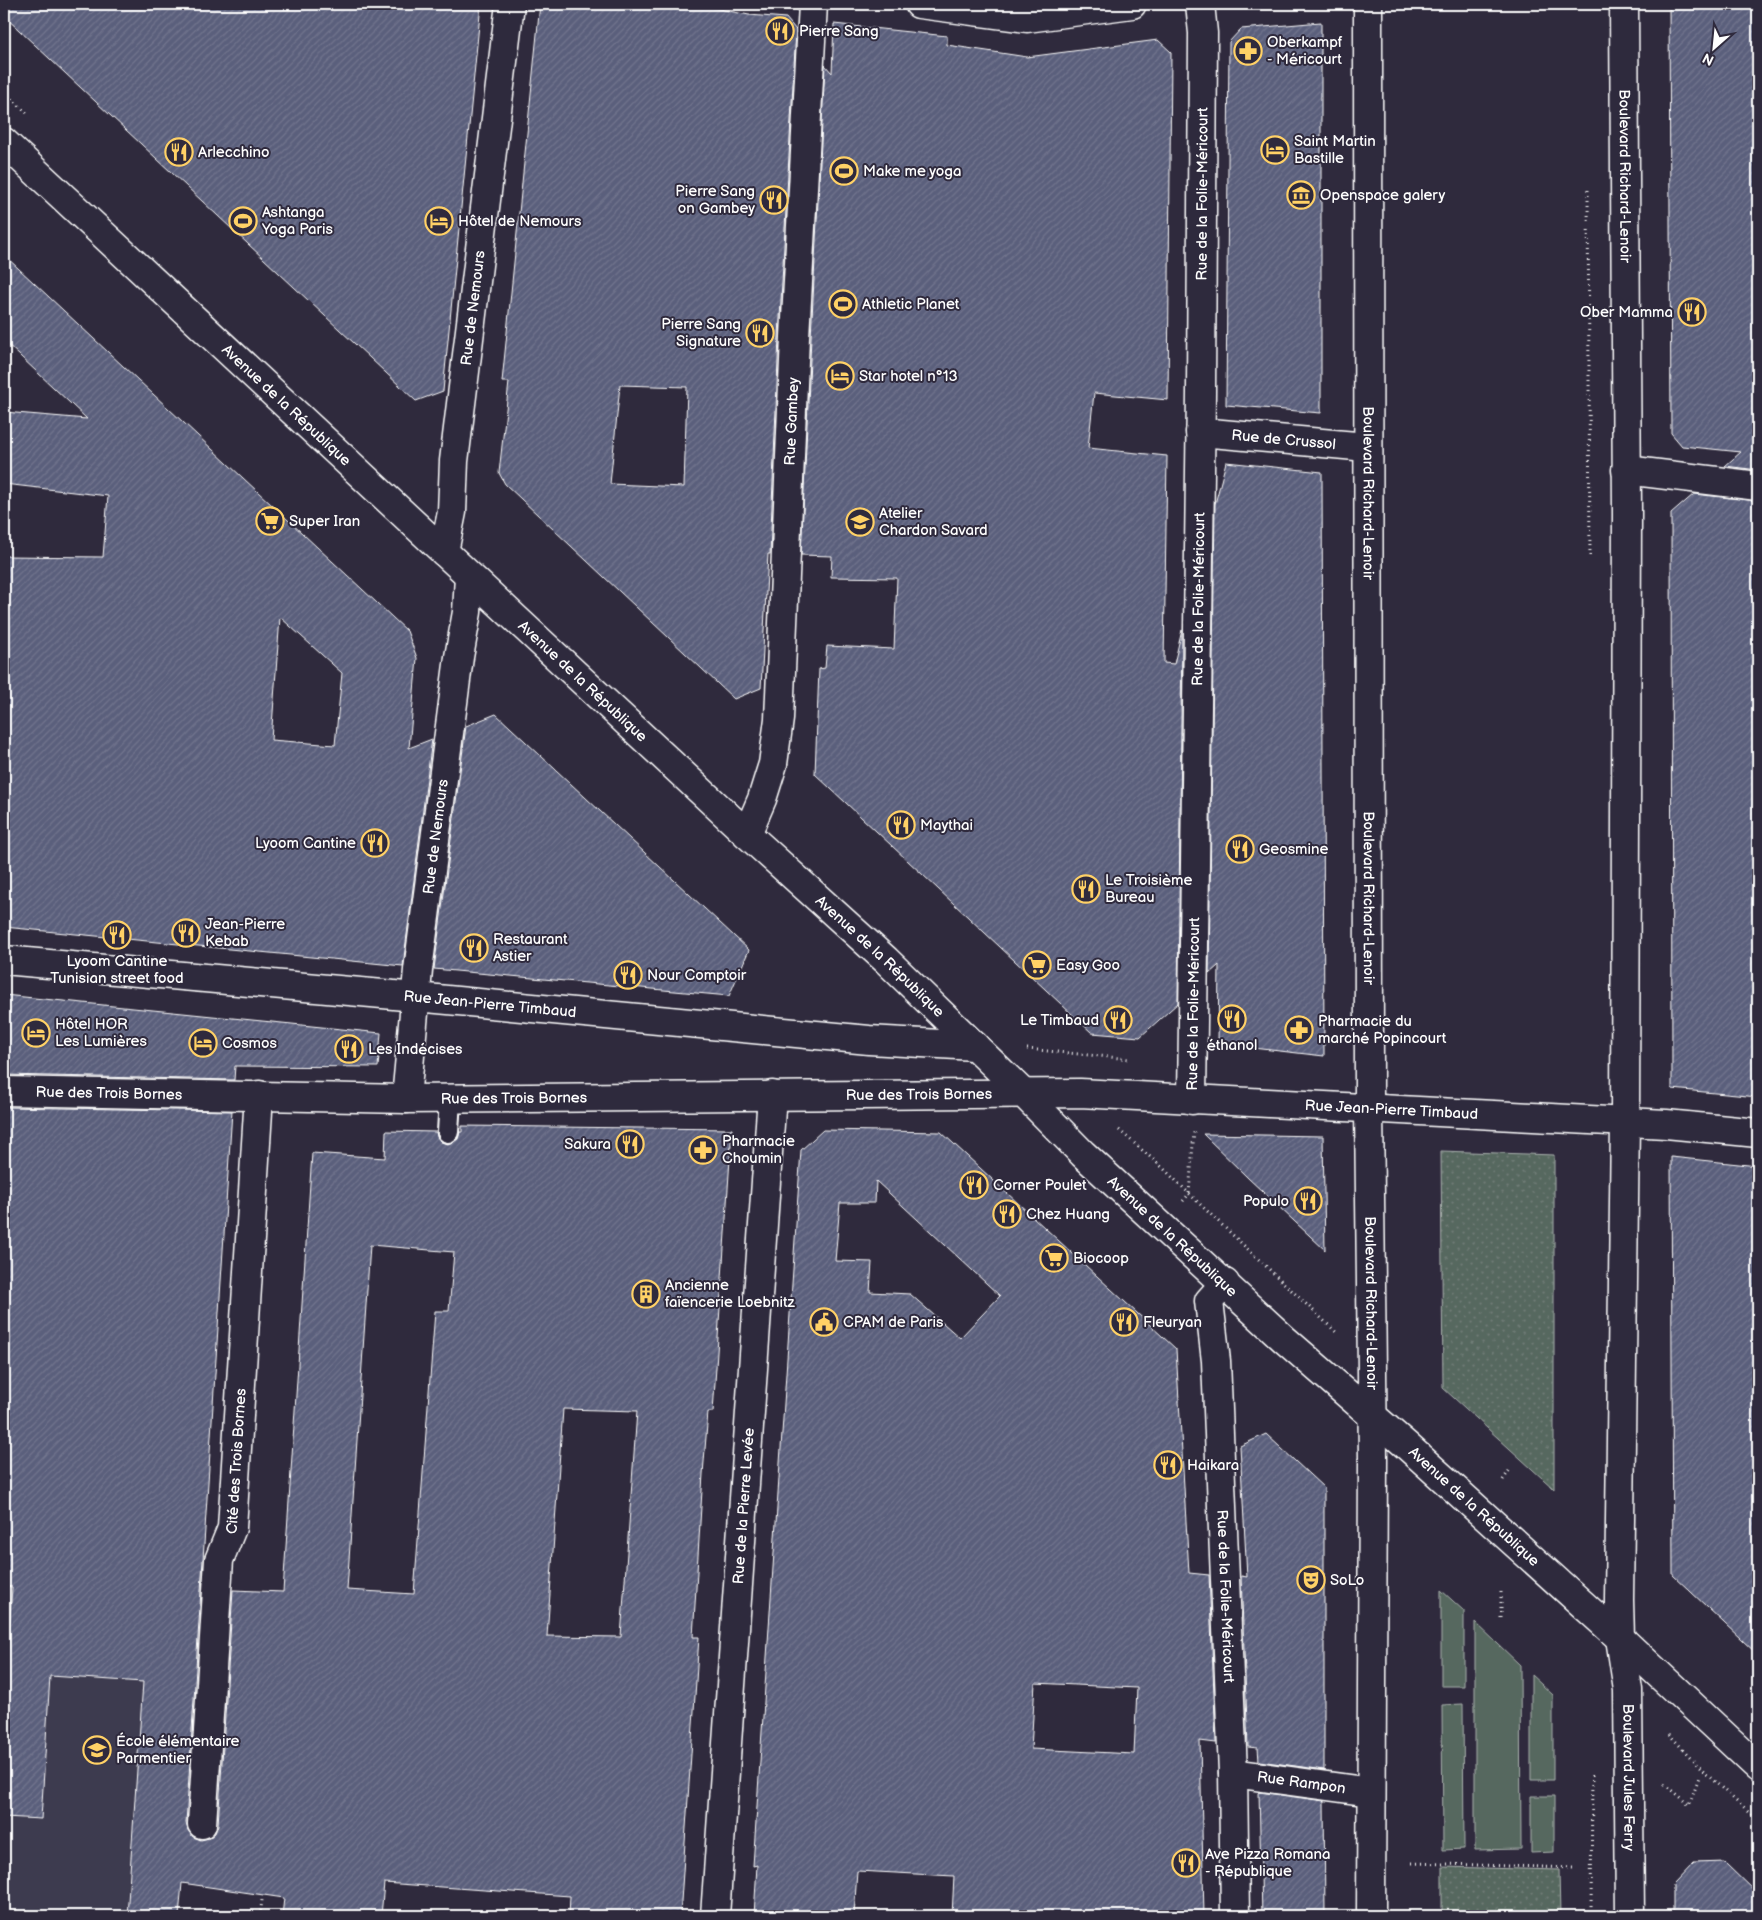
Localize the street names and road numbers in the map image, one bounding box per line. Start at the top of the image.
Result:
street label: Boulevard Richard-Lenoir [1615,89,1635,263]
street label: Rue de la Folie-Méricourt [1193,107,1213,281]
street label: Rue de Nemours [457,249,490,367]
street label: Avenue de la République [218,341,355,470]
street label: Rue Gambey [781,377,803,466]
street label: Boulevard Richard-Lenoir [1358,406,1378,580]
street label: Rue de Crussol [1231,426,1337,454]
street label: Rue de la Folie-Méricourt [1188,512,1209,686]
street label: Avenue de la République [514,617,651,746]
street label: Rue de Nemours [419,778,453,895]
street label: Boulevard Richard-Lenoir [1359,811,1378,985]
street label: Avenue de la République [811,892,948,1022]
street label: Rue de la Folie-Méricourt [1183,917,1204,1091]
street label: Rue Jean-Pierre Timbaud [403,987,577,1022]
street label: Rue des Trois Bornes [36,1083,183,1105]
street label: Rue des Trois Bornes [846,1085,993,1105]
street label: Rue des Trois Bornes [441,1088,588,1109]
street label: Rue Jean-Pierre Timbaud [1304,1096,1479,1124]
street label: Avenue de la République [1103,1172,1241,1301]
street label: Boulevard Richard-Lenoir [1360,1216,1381,1391]
street label: Cité des Trois Bornes [221,1387,251,1537]
street label: Rue de la Pierre Levée [729,1427,759,1585]
street label: Avenue de la République [1404,1443,1543,1571]
street label: Rue de la Folie-Méricourt [1212,1509,1238,1684]
street label: Boulevard Jules Ferry [1618,1704,1638,1851]
street label: Rue Rampon [1256,1767,1347,1798]

